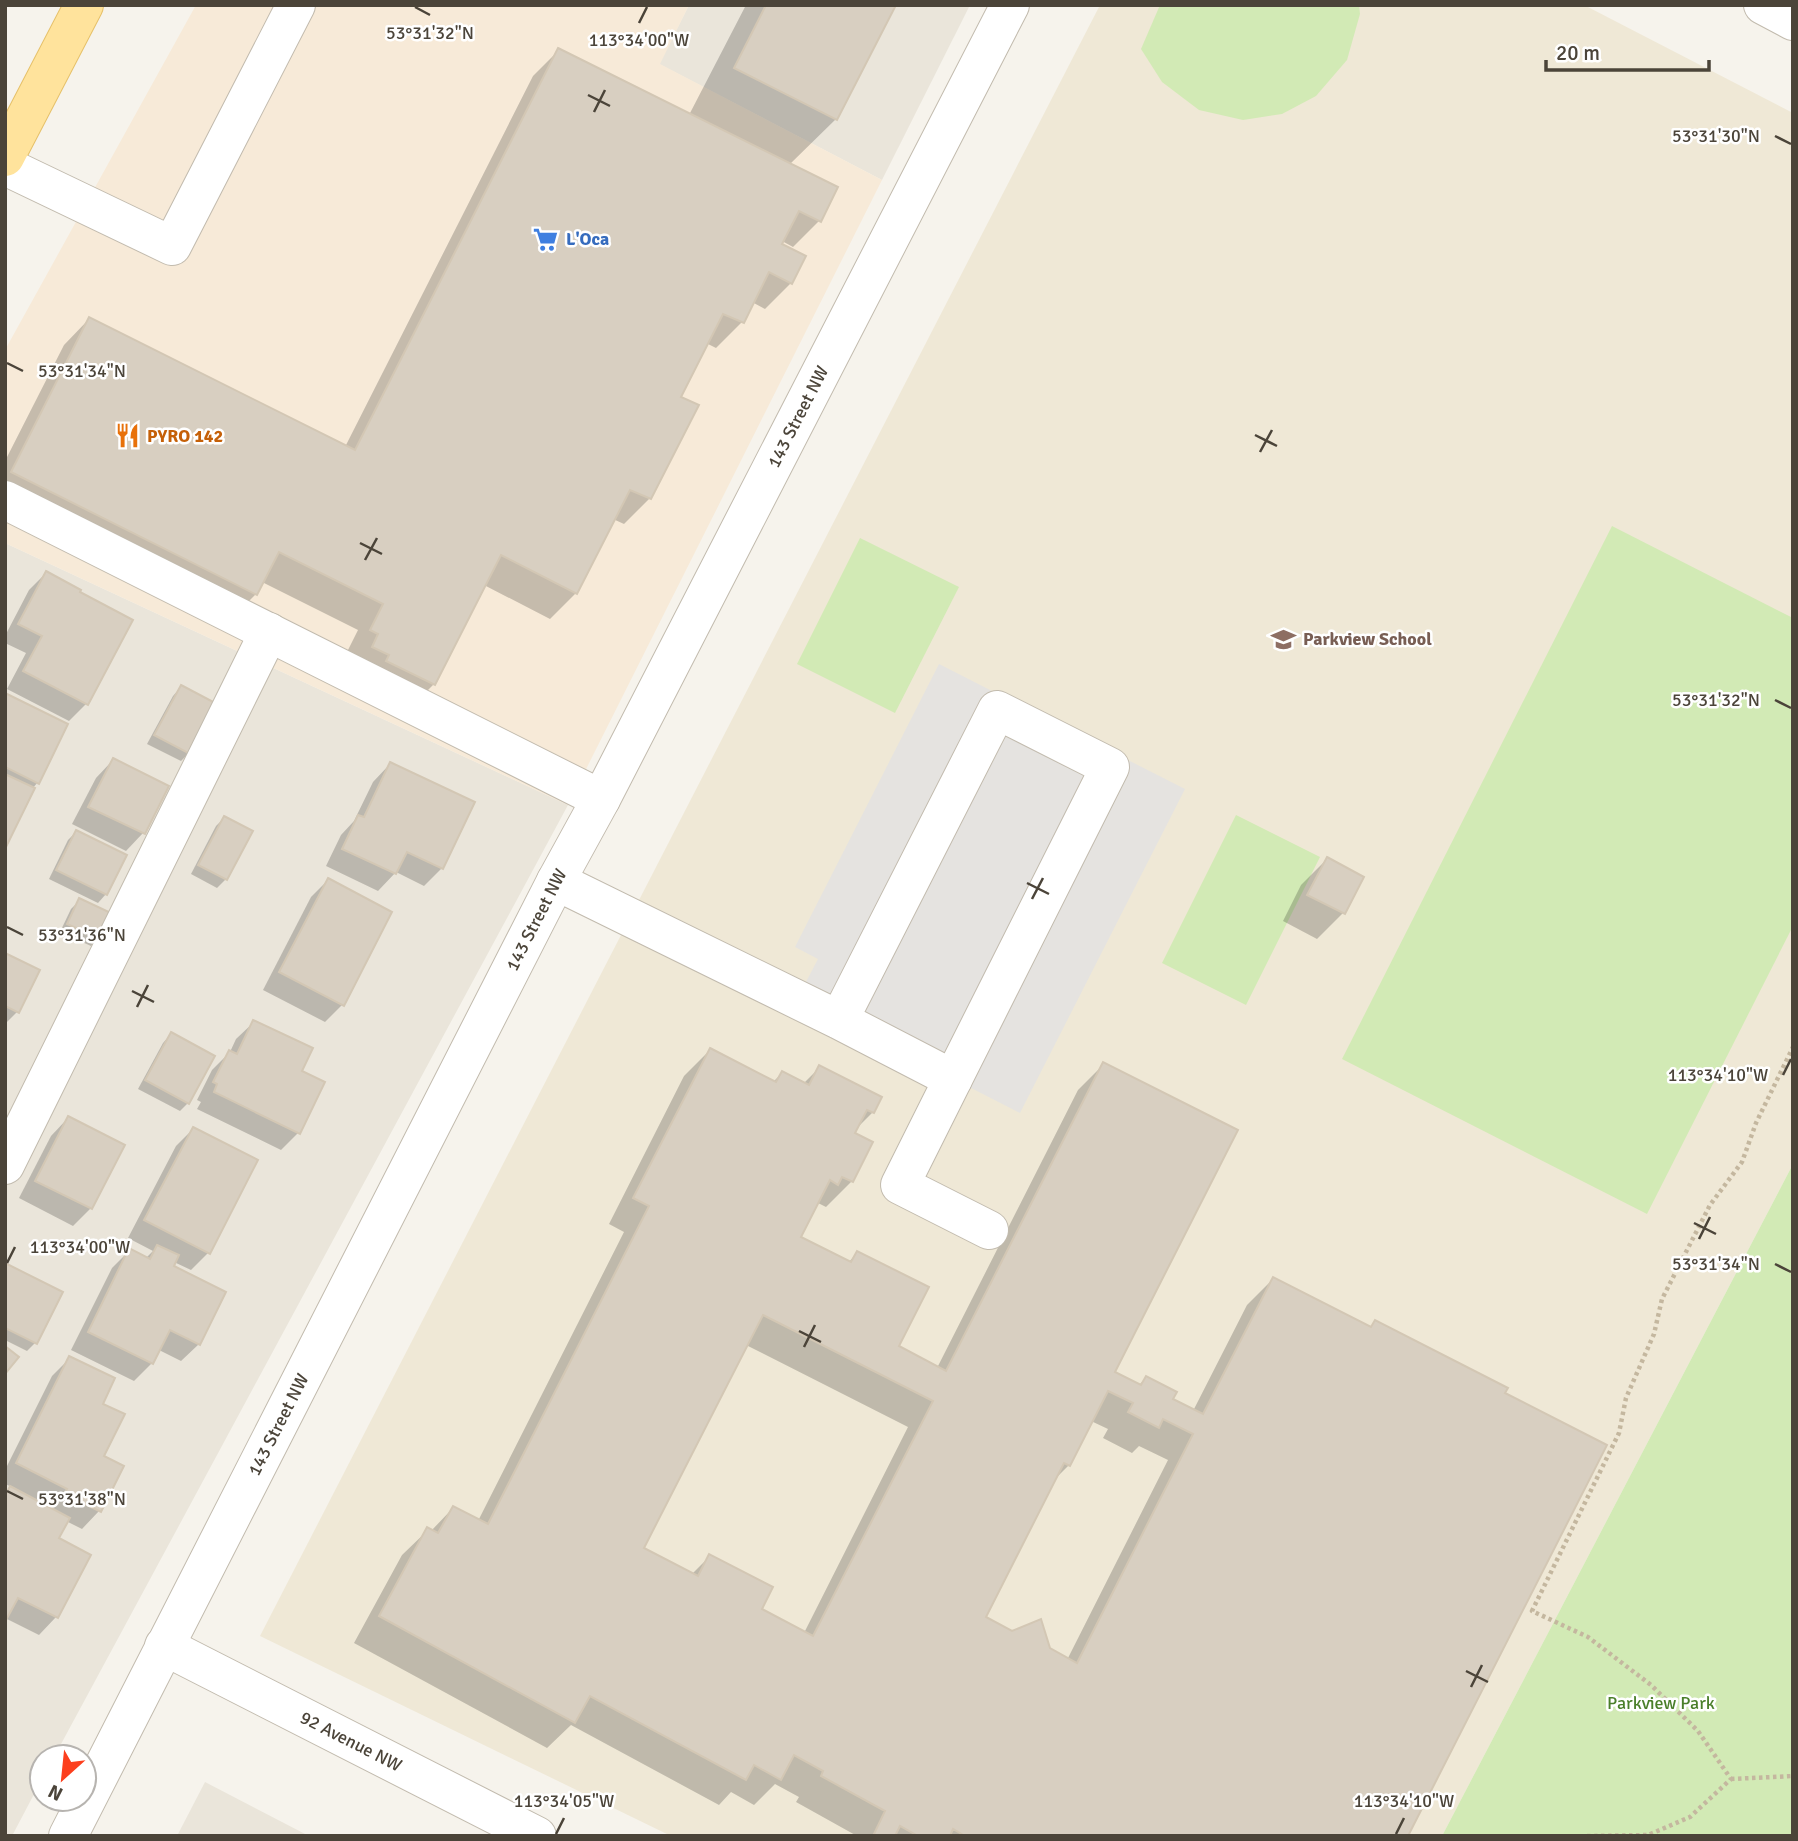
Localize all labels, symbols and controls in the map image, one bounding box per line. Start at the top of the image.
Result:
text: 53°31'32"N [386,22,474,44]
scale bar [1546,28,1709,72]
text: 113°34'00"W [589,29,689,51]
text: 20 m [1556,40,1600,66]
text: 53°31'30"N [1672,125,1760,147]
supermarket icon: L'Oca [532,225,560,253]
place label: L'Oca [566,228,609,250]
text: 53°31'34"N [38,360,126,382]
street label: 143 Street NW [763,362,833,471]
restaurant icon: PYRO 142 [113,422,141,450]
place label: PYRO 142 [147,425,223,447]
school or university icon: Parkview School [1269,625,1297,653]
place label: Parkview School [1303,628,1432,650]
text: 53°31'32"N [1672,689,1760,711]
street label: 143 Street NW [501,865,572,974]
text: 53°31'36"N [38,924,126,946]
text: 113°34'10"W [1668,1064,1768,1086]
text: 113°34'00"W [30,1236,130,1258]
text: 53°31'34"N [1672,1253,1760,1275]
street label: 143 Street NW [243,1370,313,1479]
text: 53°31'38"N [38,1488,126,1510]
park label: Parkview Park [1607,1692,1715,1714]
street label: 92 Avenue NW [297,1706,406,1776]
north arrow [28,1743,98,1813]
text: N [44,1779,67,1806]
text: 113°34'05"W [514,1790,614,1812]
text: 113°34'10"W [1354,1790,1454,1812]

